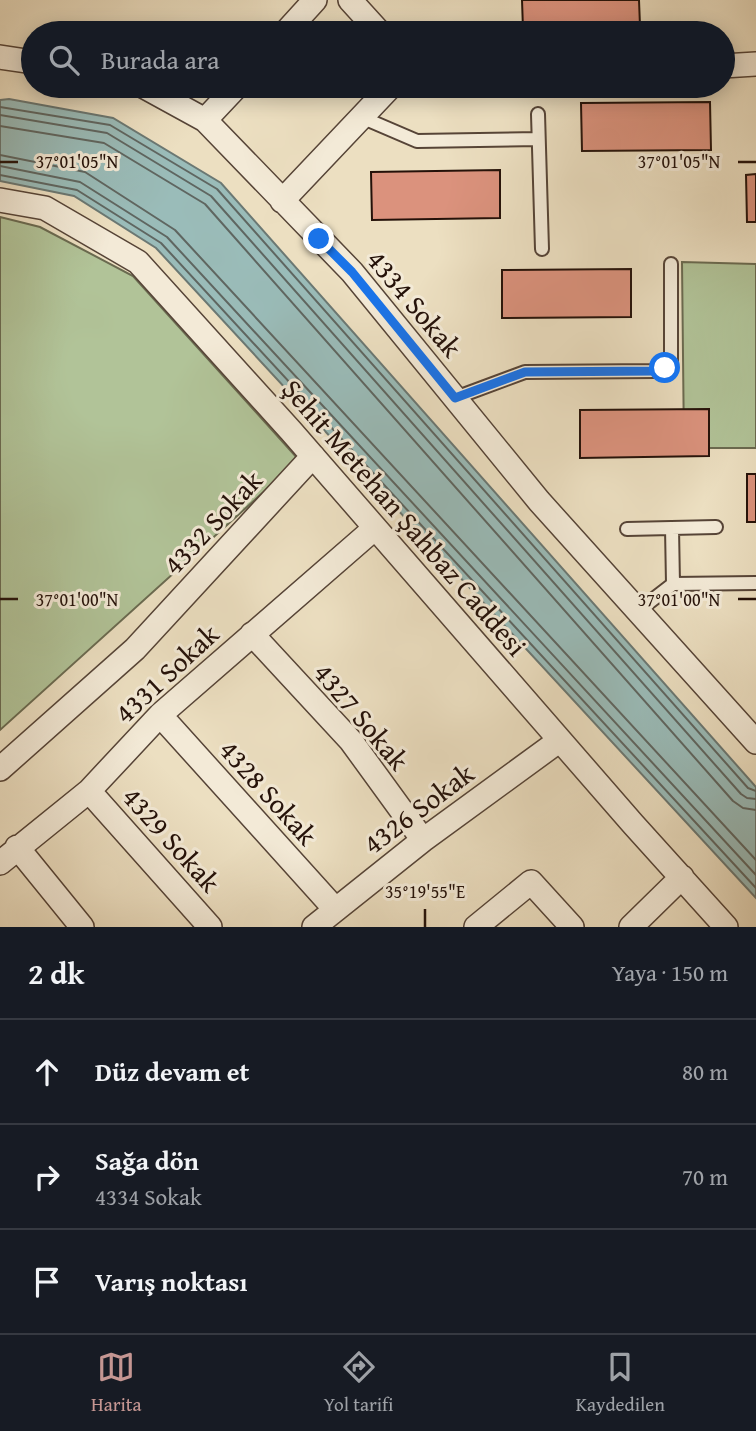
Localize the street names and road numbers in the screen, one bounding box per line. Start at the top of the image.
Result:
street label: 4334 Sokak [358,240,473,366]
street label: Şehit Metehan Şahbaz Caddesi [273,369,537,665]
street label: 4332 Sokak [153,460,272,583]
street label: 4331 Sokak [105,613,228,732]
street label: 4327 Sokak [305,653,420,779]
street label: 4328 Sokak [210,730,328,854]
street label: 4326 Sokak [354,752,483,863]
street label: 4329 Sokak [113,777,231,901]

